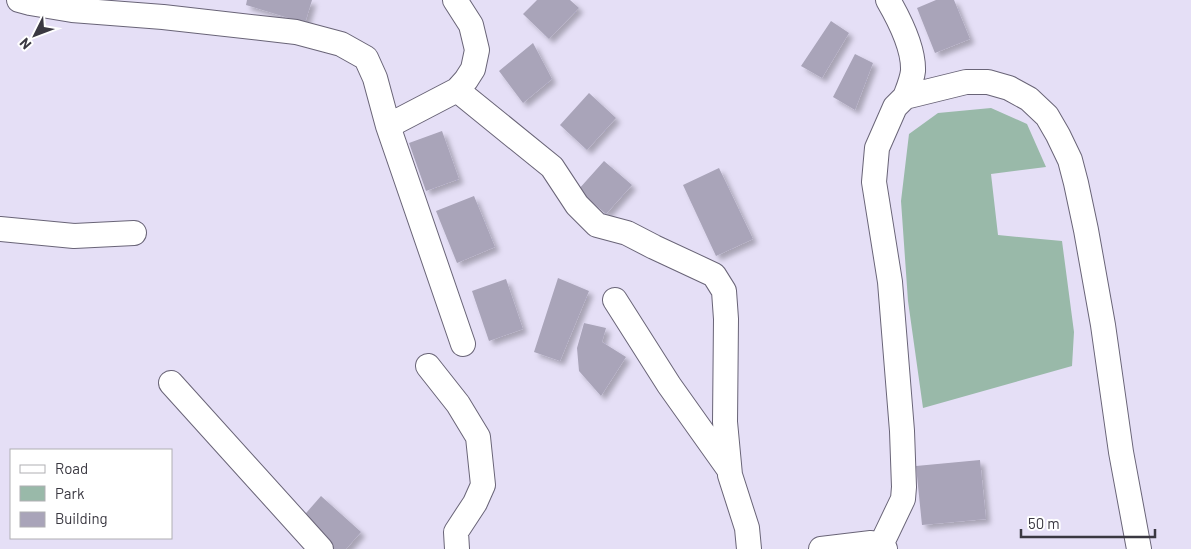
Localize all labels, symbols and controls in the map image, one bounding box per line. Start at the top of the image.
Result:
north arrow [10,10,60,60]
text: N [16,35,34,53]
legend [10,449,172,539]
text: Road [55,459,88,477]
text: Park [55,484,85,502]
scale bar [1021,506,1155,538]
text: Building [55,509,108,527]
text: 50 m [1028,514,1060,532]

